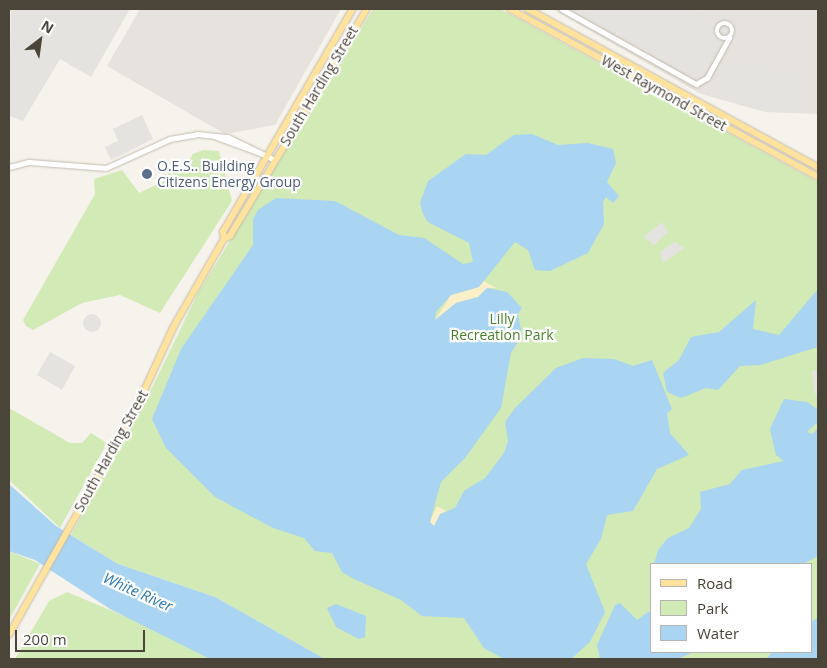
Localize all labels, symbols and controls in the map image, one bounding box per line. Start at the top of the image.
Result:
north arrow [15,15,65,65]
text: N [38,15,57,38]
street label: South Harding Street [277,23,361,149]
street label: West Raymond Street [598,52,730,134]
place label: O.E.S.. Building Citizens Energy Group [157,158,301,190]
marker: O.E.S.. Building Citizens Energy Group [141,168,153,180]
park label: Lilly Recreation Park [450,311,554,344]
street label: South Harding Street [71,387,151,515]
legend [650,563,812,653]
water label: White River [100,569,176,615]
text: Road [697,573,733,593]
text: Park [697,598,728,618]
scale bar [18,620,148,652]
text: Water [697,623,739,643]
text: 200 m [23,629,67,649]

